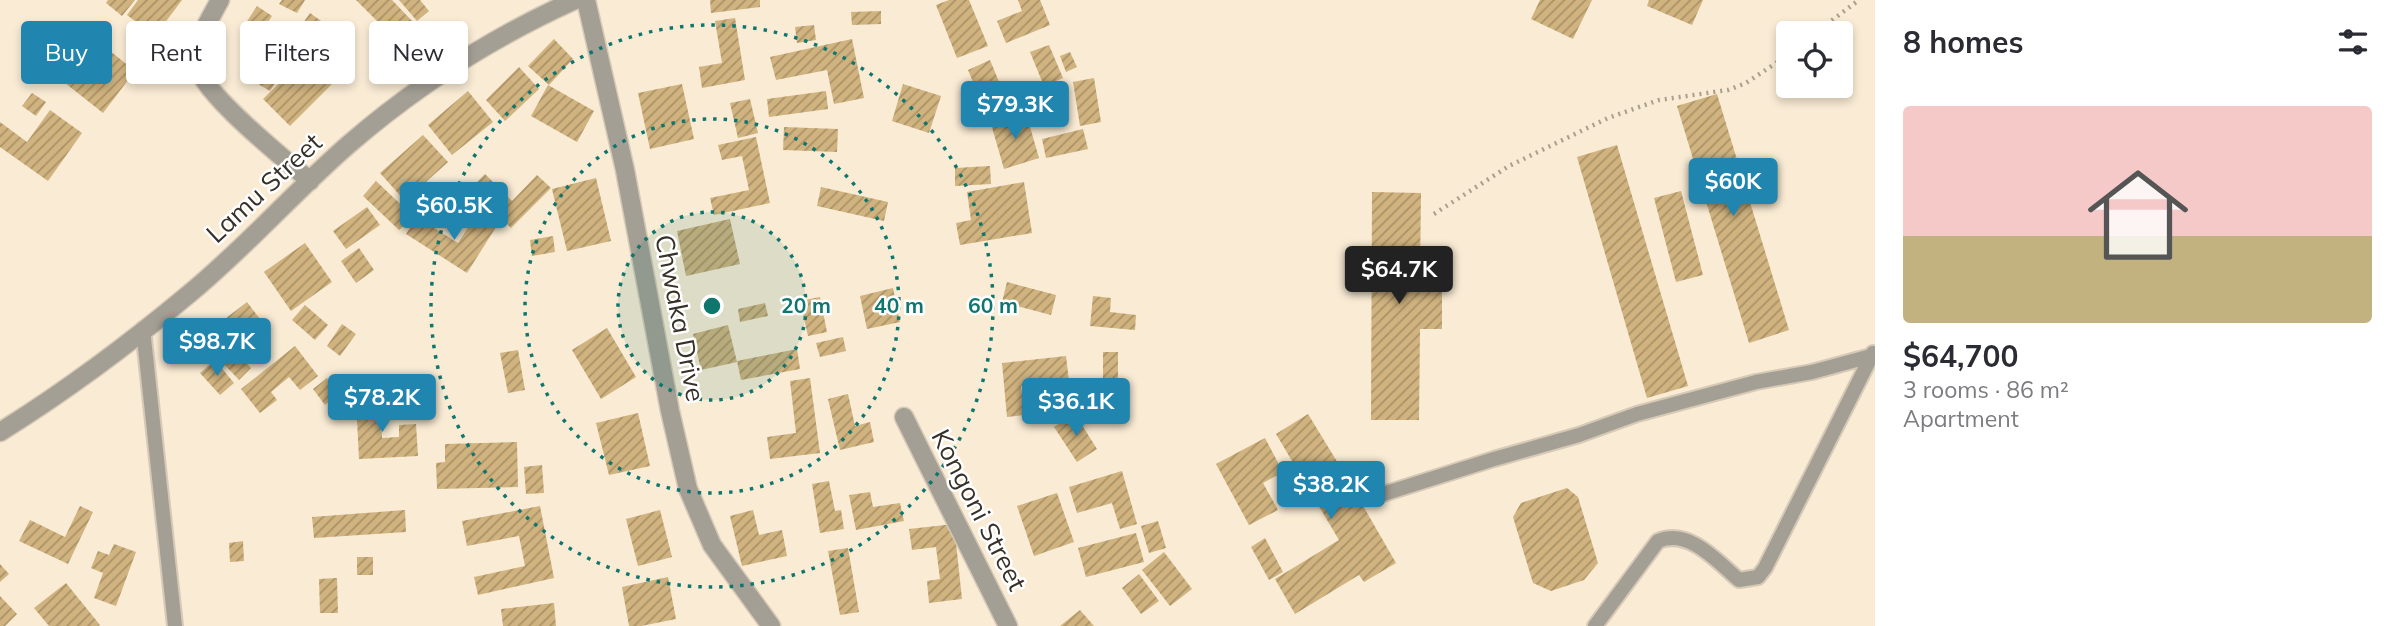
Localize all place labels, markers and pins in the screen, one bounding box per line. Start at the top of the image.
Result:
pin: $79.3K [958,82,1072,141]
pin: $60K [1692,158,1774,218]
pin: $60.5K [397,182,511,242]
pin: $64.7K [1342,246,1456,306]
centre of rings [700,294,724,318]
pin: $98.7K [160,318,274,378]
pin: $78.2K [325,374,439,434]
pin: $36.1K [1019,378,1133,438]
pin: $38.2K [1274,462,1388,521]

